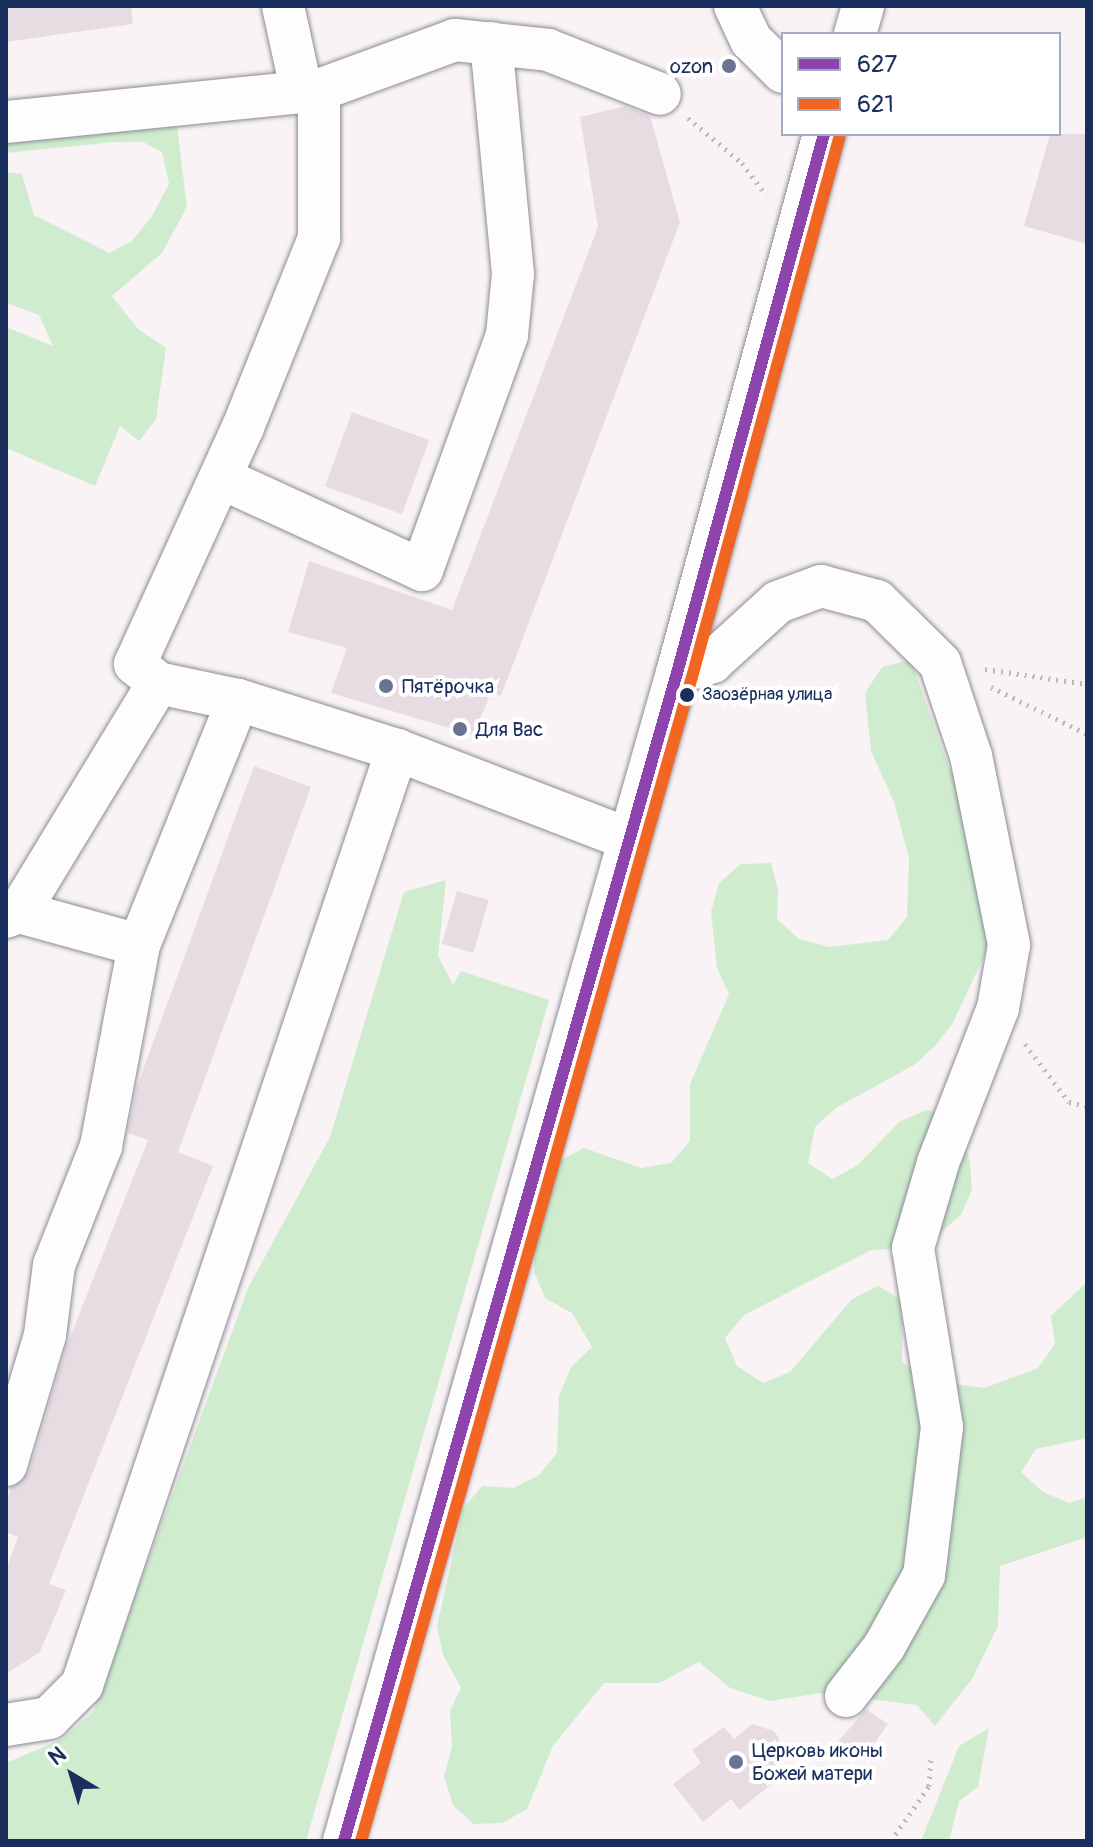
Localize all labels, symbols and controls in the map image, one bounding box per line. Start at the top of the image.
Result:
legend [781,32,1061,136]
text: 627 [857,50,897,79]
place label: ozon [670,54,713,78]
marker: ozon [720,57,738,75]
text: 621 [857,90,894,119]
place label: Пятёрочка [402,674,494,698]
marker: Пятёрочка [377,677,395,695]
place label: Заозёрная улица [702,684,832,706]
marker: Заозёрная улица [679,687,695,703]
place label: Для Вас [476,717,543,741]
marker: Для Вас [451,720,469,738]
north arrow [32,1735,112,1815]
place label: Церковь иконы Божей матери [752,1738,883,1785]
text: N [43,1740,72,1772]
marker: Церковь иконы Божей матери [727,1753,745,1771]

